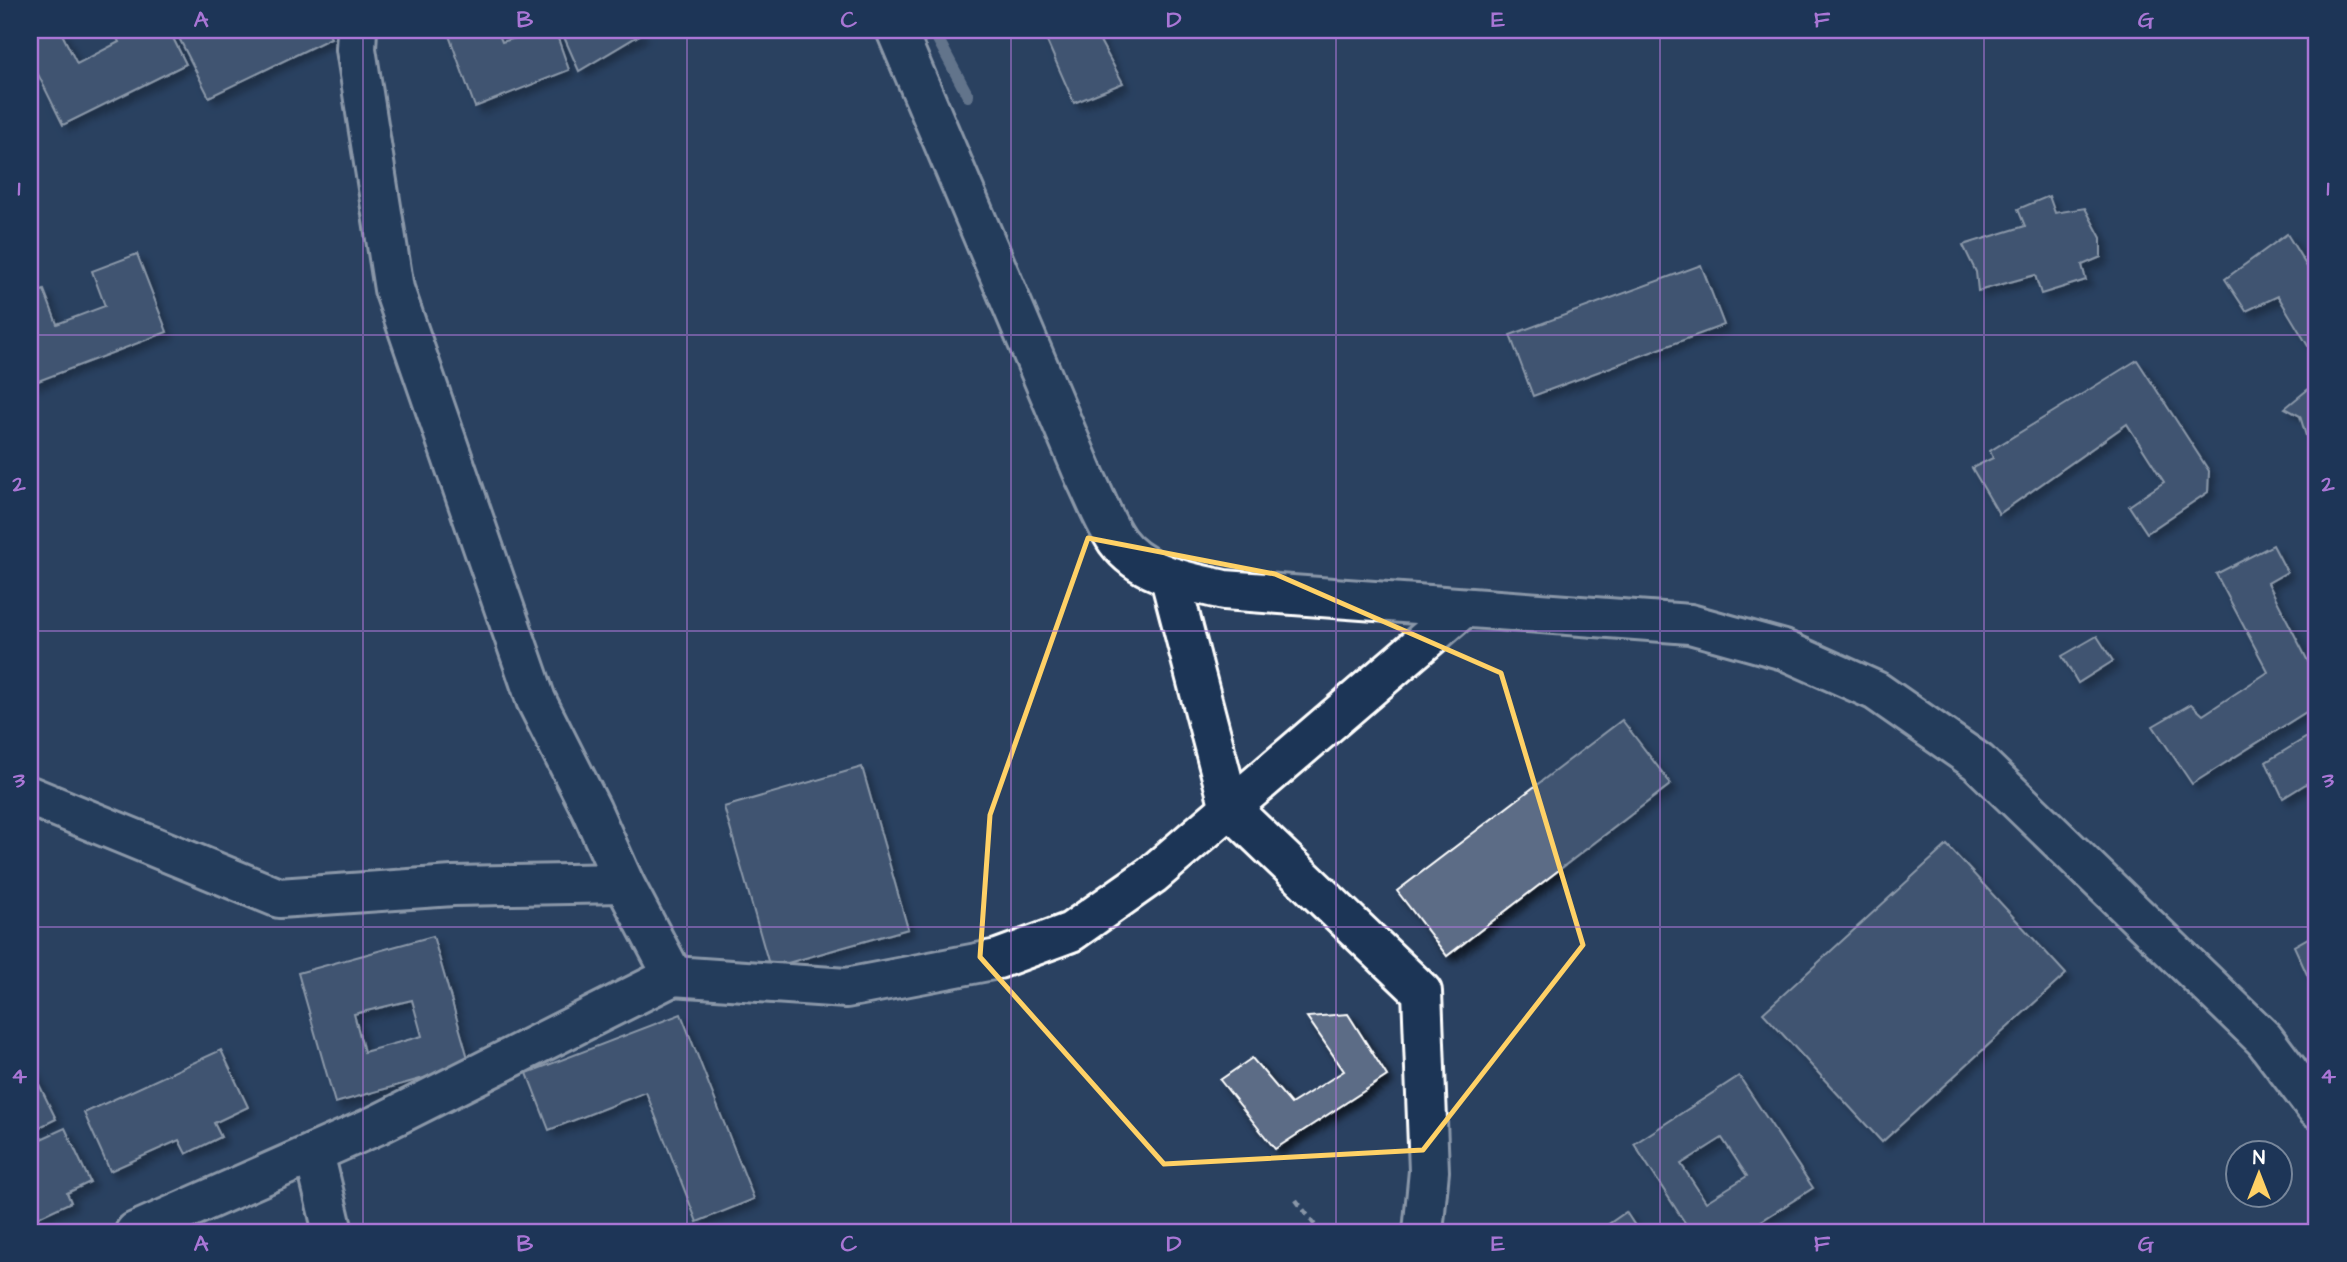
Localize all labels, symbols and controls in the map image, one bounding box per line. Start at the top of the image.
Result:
text: A [194,4,209,36]
text: B [517,4,534,36]
text: C [841,4,858,36]
text: D [1167,4,1182,36]
text: E [1491,4,1505,36]
text: F [1814,4,1831,36]
text: G [2138,4,2154,36]
text: 1 [18,172,21,204]
text: 1 [2327,172,2330,204]
text: 2 [11,468,26,500]
text: 2 [2320,468,2335,500]
text: 3 [12,764,25,796]
text: 3 [2321,764,2334,796]
text: 4 [11,1060,27,1092]
text: 4 [2320,1060,2336,1092]
north arrow [2224,1140,2294,1210]
text: N [2253,1145,2265,1172]
text: A [194,1228,209,1260]
text: B [517,1228,534,1260]
text: C [841,1228,858,1260]
text: D [1167,1228,1182,1260]
text: E [1491,1228,1505,1260]
text: F [1814,1228,1831,1260]
text: G [2138,1228,2154,1260]

